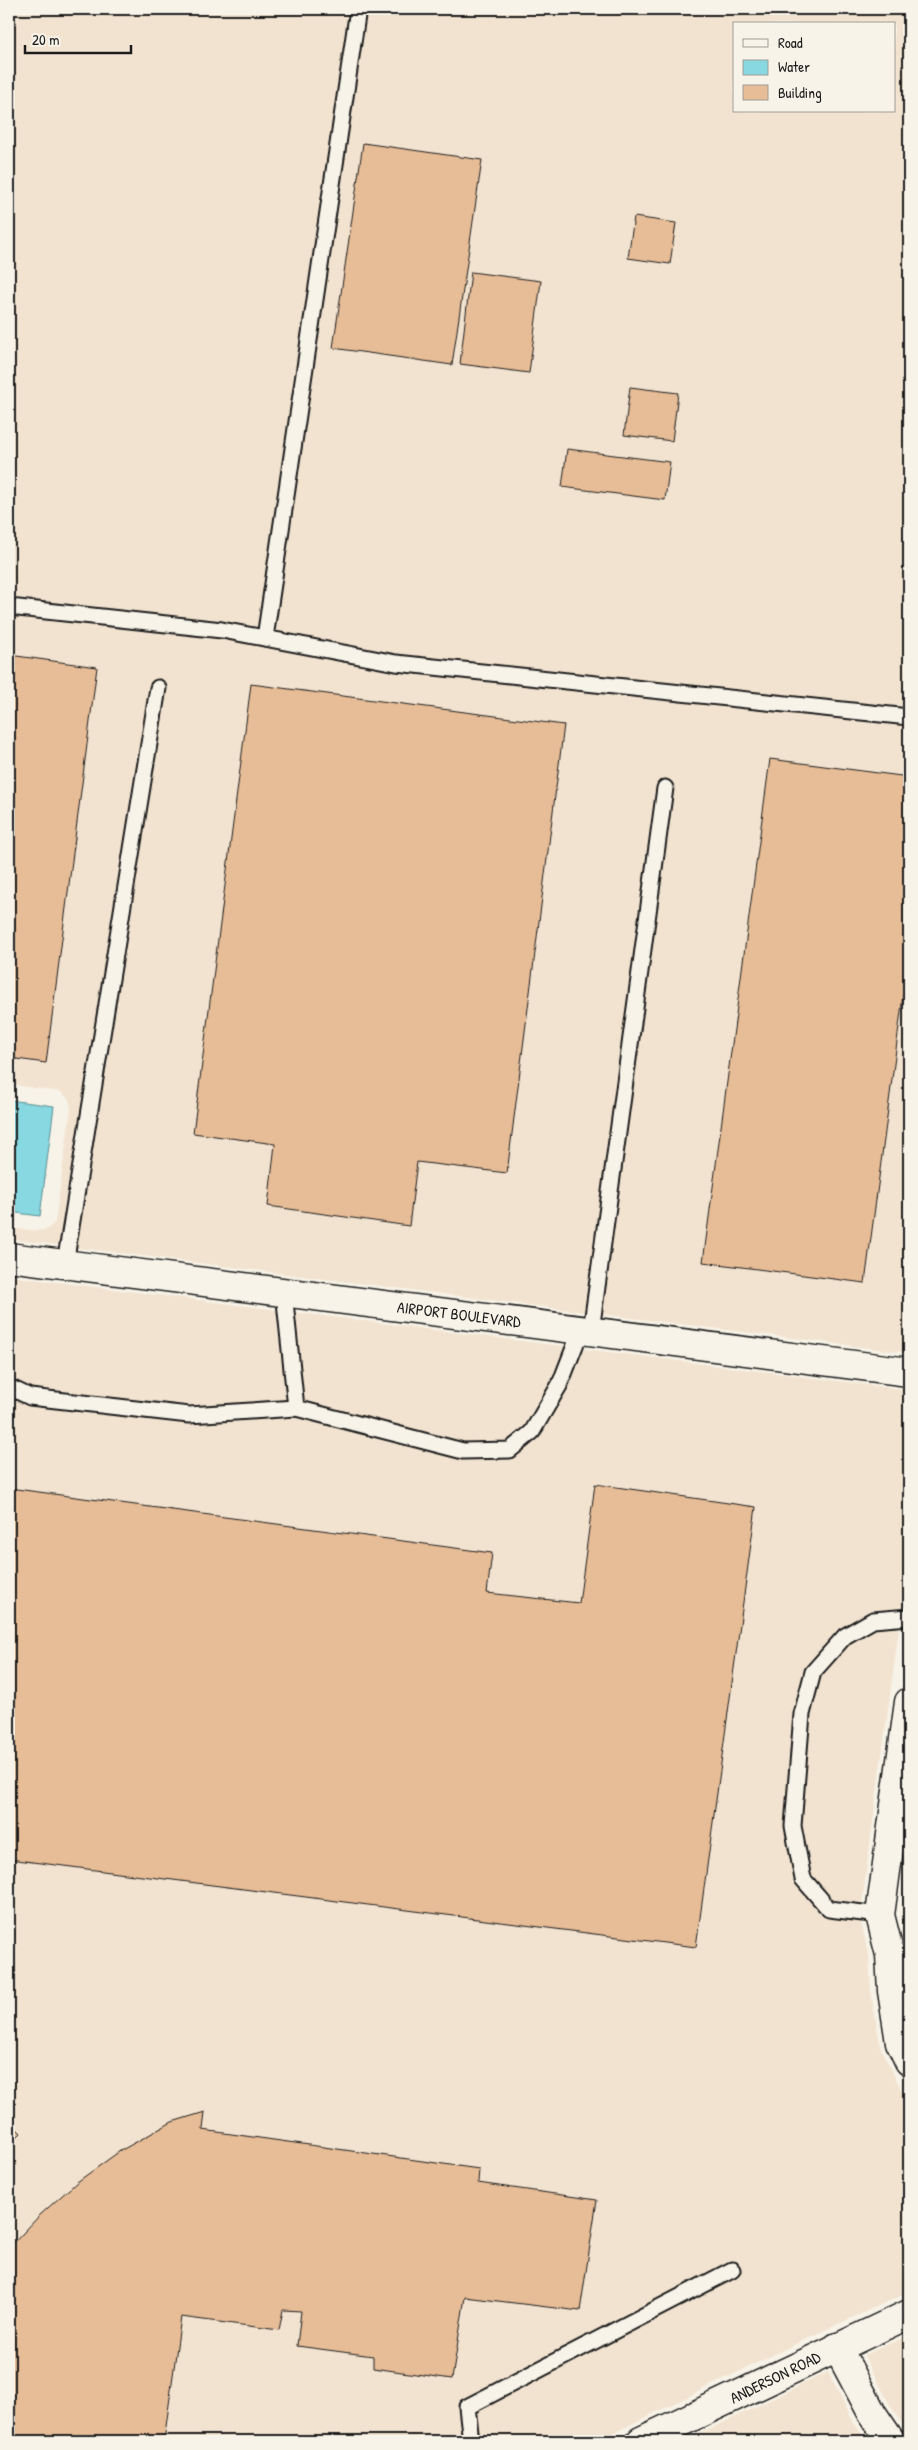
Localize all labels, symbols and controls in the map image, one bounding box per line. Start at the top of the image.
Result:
scale bar [25,22,131,54]
legend [733,22,896,112]
text: 20 m [32,29,59,50]
text: Road [778,32,803,53]
text: Water [778,56,810,77]
text: Building [778,82,822,103]
street label: AIRPORT BOULEVARD [396,1296,522,1333]
street label: ANDERSON ROAD [726,2345,824,2408]

